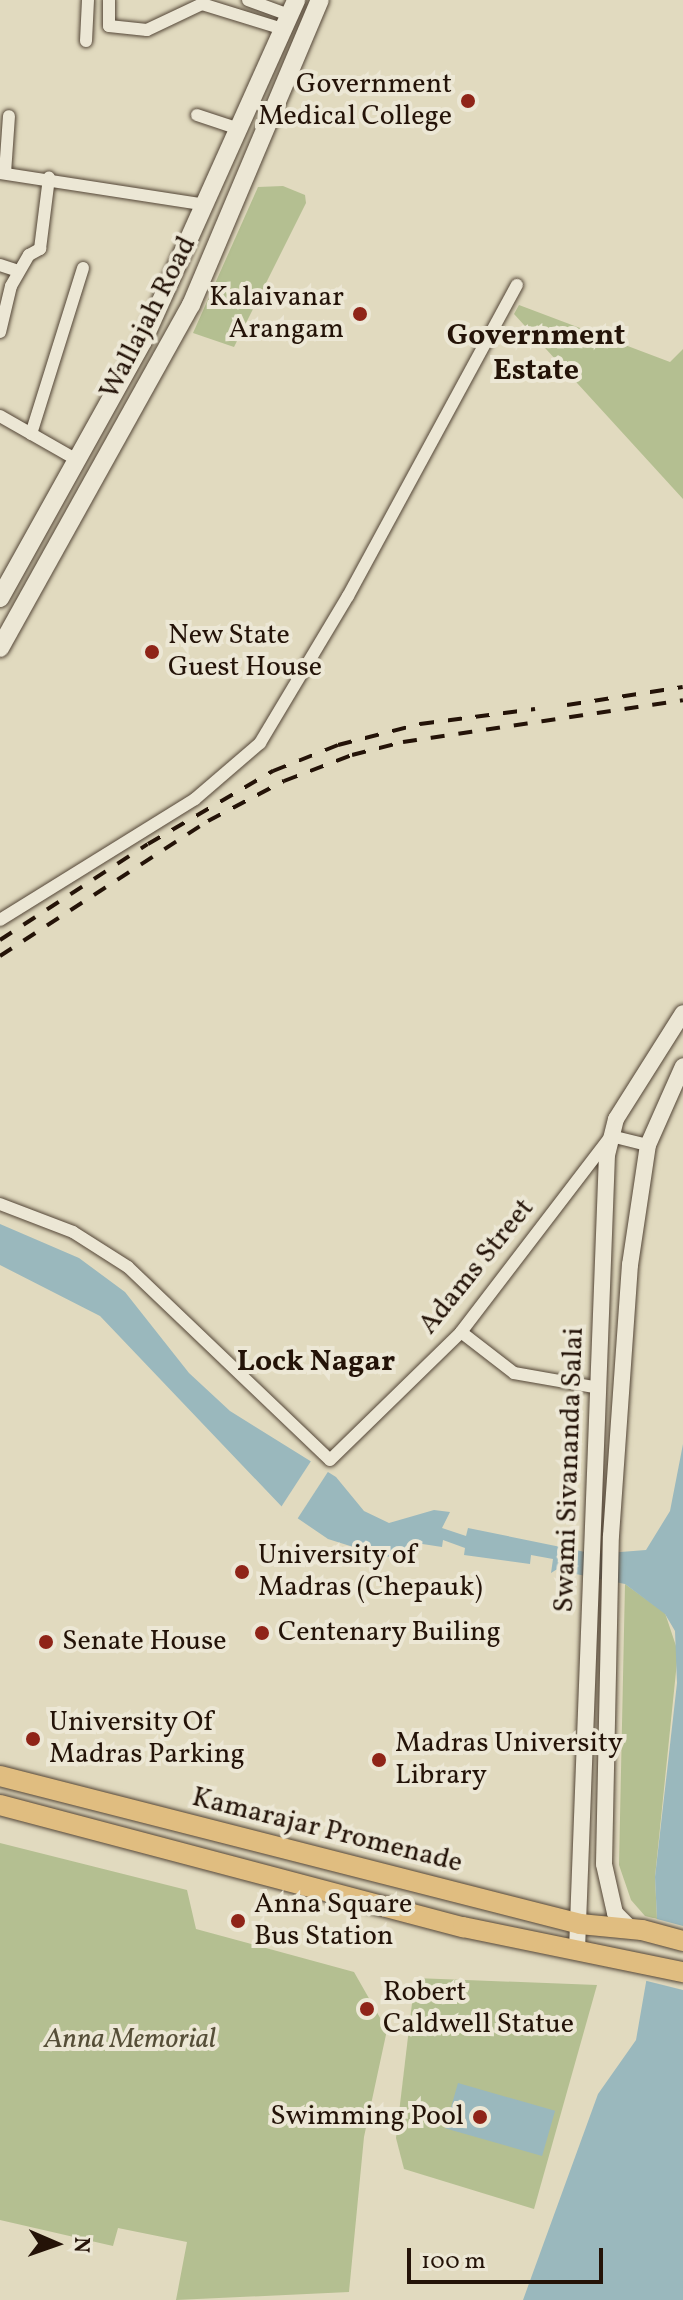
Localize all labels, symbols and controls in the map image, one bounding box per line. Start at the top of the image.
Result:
place label: Government Medical College [258,68,452,134]
marker: Government Medical College [459,92,477,110]
street label: Wallajah Road [94,231,204,405]
place label: Kalaivanar Arangam [209,281,344,347]
marker: Kalaivanar Arangam [351,305,369,323]
district label: Government Estate [447,318,625,388]
place label: New State Guest House [168,619,322,685]
marker: New State Guest House [143,643,161,661]
street label: Adams Street [412,1192,542,1342]
street label: Swami Sivananda Salai [548,1327,592,1613]
district label: Lock Nagar [237,1344,395,1380]
place label: University of Madras (Chepauk) [258,1539,483,1605]
marker: University of Madras (Chepauk) [233,1563,251,1581]
place label: Centenary Builing [278,1616,502,1650]
marker: Centenary Builing [253,1624,271,1642]
place label: Senate House [62,1625,226,1659]
marker: Senate House [37,1633,55,1651]
place label: University Of Madras Parking [49,1706,245,1772]
place label: Madras University Library [395,1727,623,1793]
marker: University Of Madras Parking [24,1730,42,1748]
marker: Madras University Library [370,1751,388,1769]
street label: Kamarajar Promenade [188,1781,466,1881]
place label: Anna Square Bus Station [254,1888,412,1954]
marker: Anna Square Bus Station [229,1912,247,1930]
place label: Robert Caldwell Statue [383,1976,574,2042]
marker: Robert Caldwell Statue [358,2000,376,2018]
park label: Anna Memorial [44,2023,216,2057]
place label: Swimming Pool [270,2100,464,2134]
marker: Swimming Pool [471,2108,489,2126]
north arrow [16,2204,96,2284]
scale bar [411,2232,607,2282]
text: N [65,2236,96,2253]
text: 100 m [421,2245,486,2279]

